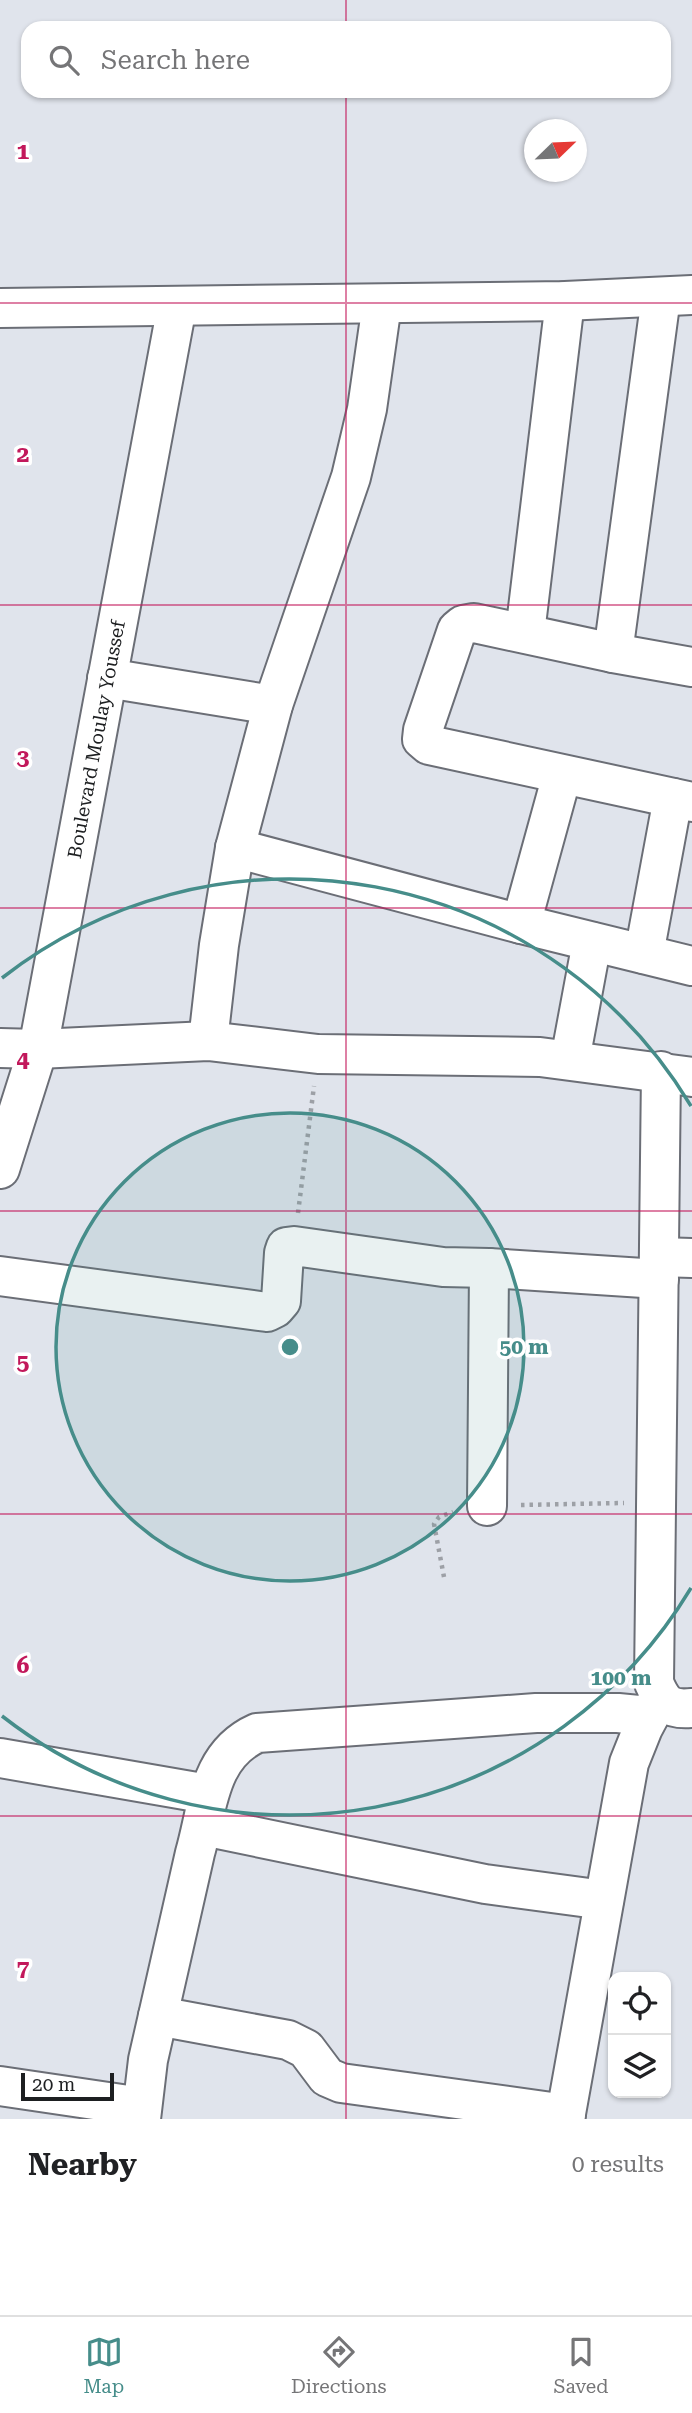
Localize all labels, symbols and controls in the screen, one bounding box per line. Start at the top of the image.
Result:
search box [21,21,671,98]
icon: search [45,41,83,79]
text: Search here [101,45,250,75]
north arrow [524,119,587,182]
text: 1 [17,138,30,165]
text: 2 [17,441,29,468]
street label: Boulevard Moulay Youssef [62,618,130,860]
text: 3 [17,744,30,771]
text: 4 [17,1046,30,1073]
centre of rings [278,1335,302,1359]
text: 50 m [499,1335,549,1359]
text: 5 [17,1349,30,1376]
text: 6 [17,1652,30,1679]
text: 100 m [591,1666,651,1690]
text: 7 [17,1955,30,1982]
map controls [608,1972,671,2098]
button: locate [608,1972,671,2035]
button: layers [608,2035,671,2098]
scale bar [21,2070,114,2102]
text: 20 m [32,2073,75,2096]
text: Nearby [28,2147,137,2182]
text: 0 results [572,2151,664,2178]
tab: Map [83,2333,124,2398]
tab: Directions [291,2333,387,2398]
tab: Saved [553,2333,609,2398]

